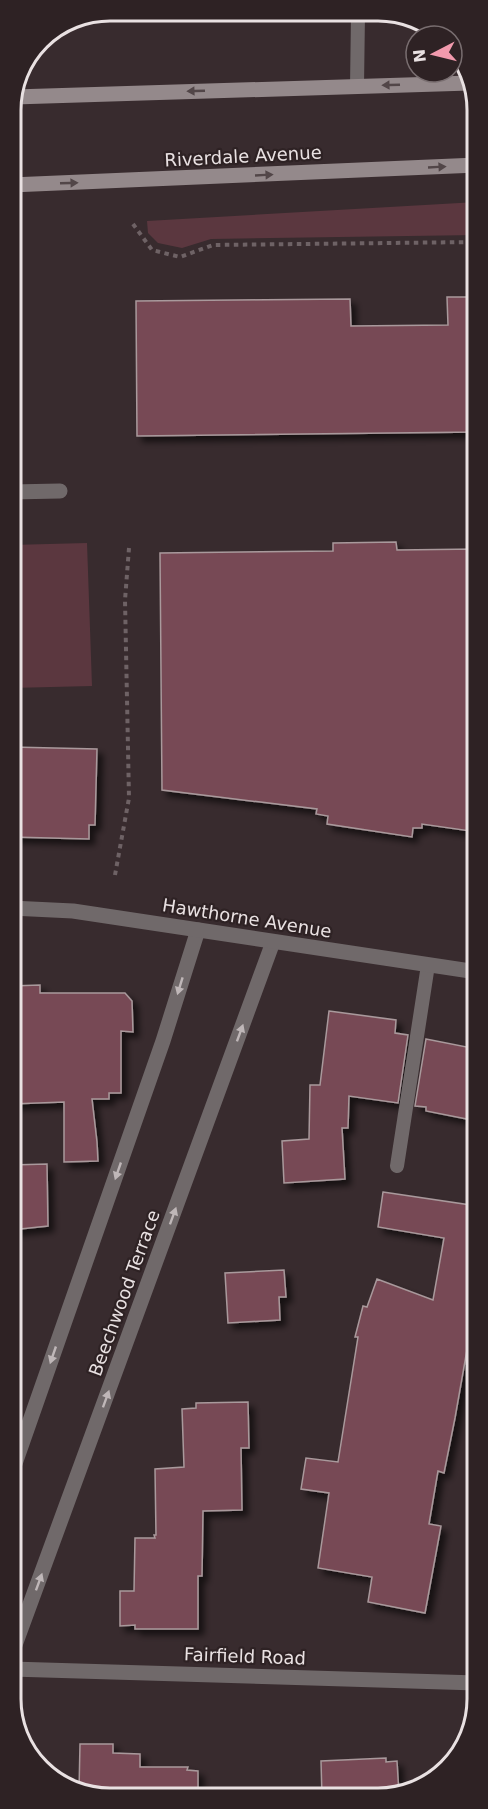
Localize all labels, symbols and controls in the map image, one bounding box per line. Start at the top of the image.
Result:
north arrow [404,24,464,84]
text: N [409,48,430,64]
one-way arrow [381,80,400,90]
one-way arrow [186,86,205,95]
street label: Riverdale Avenue [164,141,322,171]
one-way arrow [428,162,447,171]
one-way arrow [255,170,274,179]
one-way arrow [60,178,79,187]
street label: Hawthorne Avenue [161,894,333,942]
one-way arrow [175,977,185,995]
one-way arrow [235,1023,245,1041]
one-way arrow [112,1162,122,1180]
street label: Beechwood Terrace [84,1207,164,1379]
one-way arrow [169,1207,178,1225]
one-way arrow [48,1346,58,1364]
one-way arrow [101,1390,111,1408]
one-way arrow [34,1573,44,1591]
street label: Fairfield Road [184,1643,306,1669]

